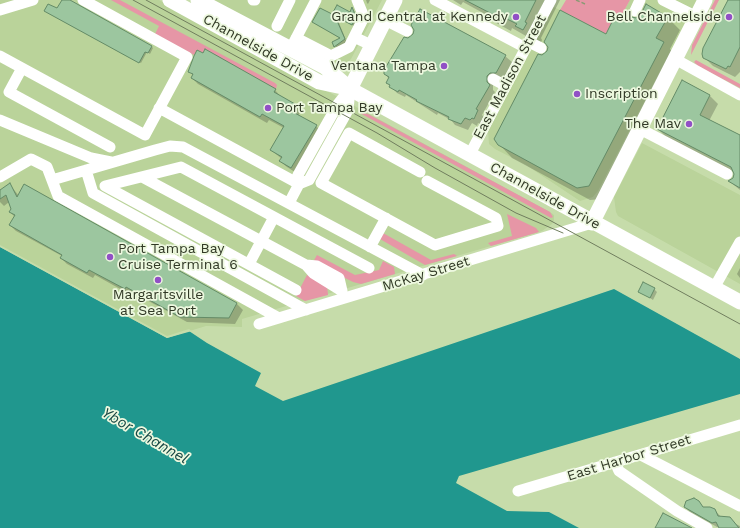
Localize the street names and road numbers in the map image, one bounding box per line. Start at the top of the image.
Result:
street label: Channelside Drive [200,11,316,85]
street label: East Madison Street [470,12,550,142]
street label: Channelside Drive [487,159,603,233]
street label: McKay Street [380,253,472,295]
street label: East Harbor Street [565,431,693,485]

